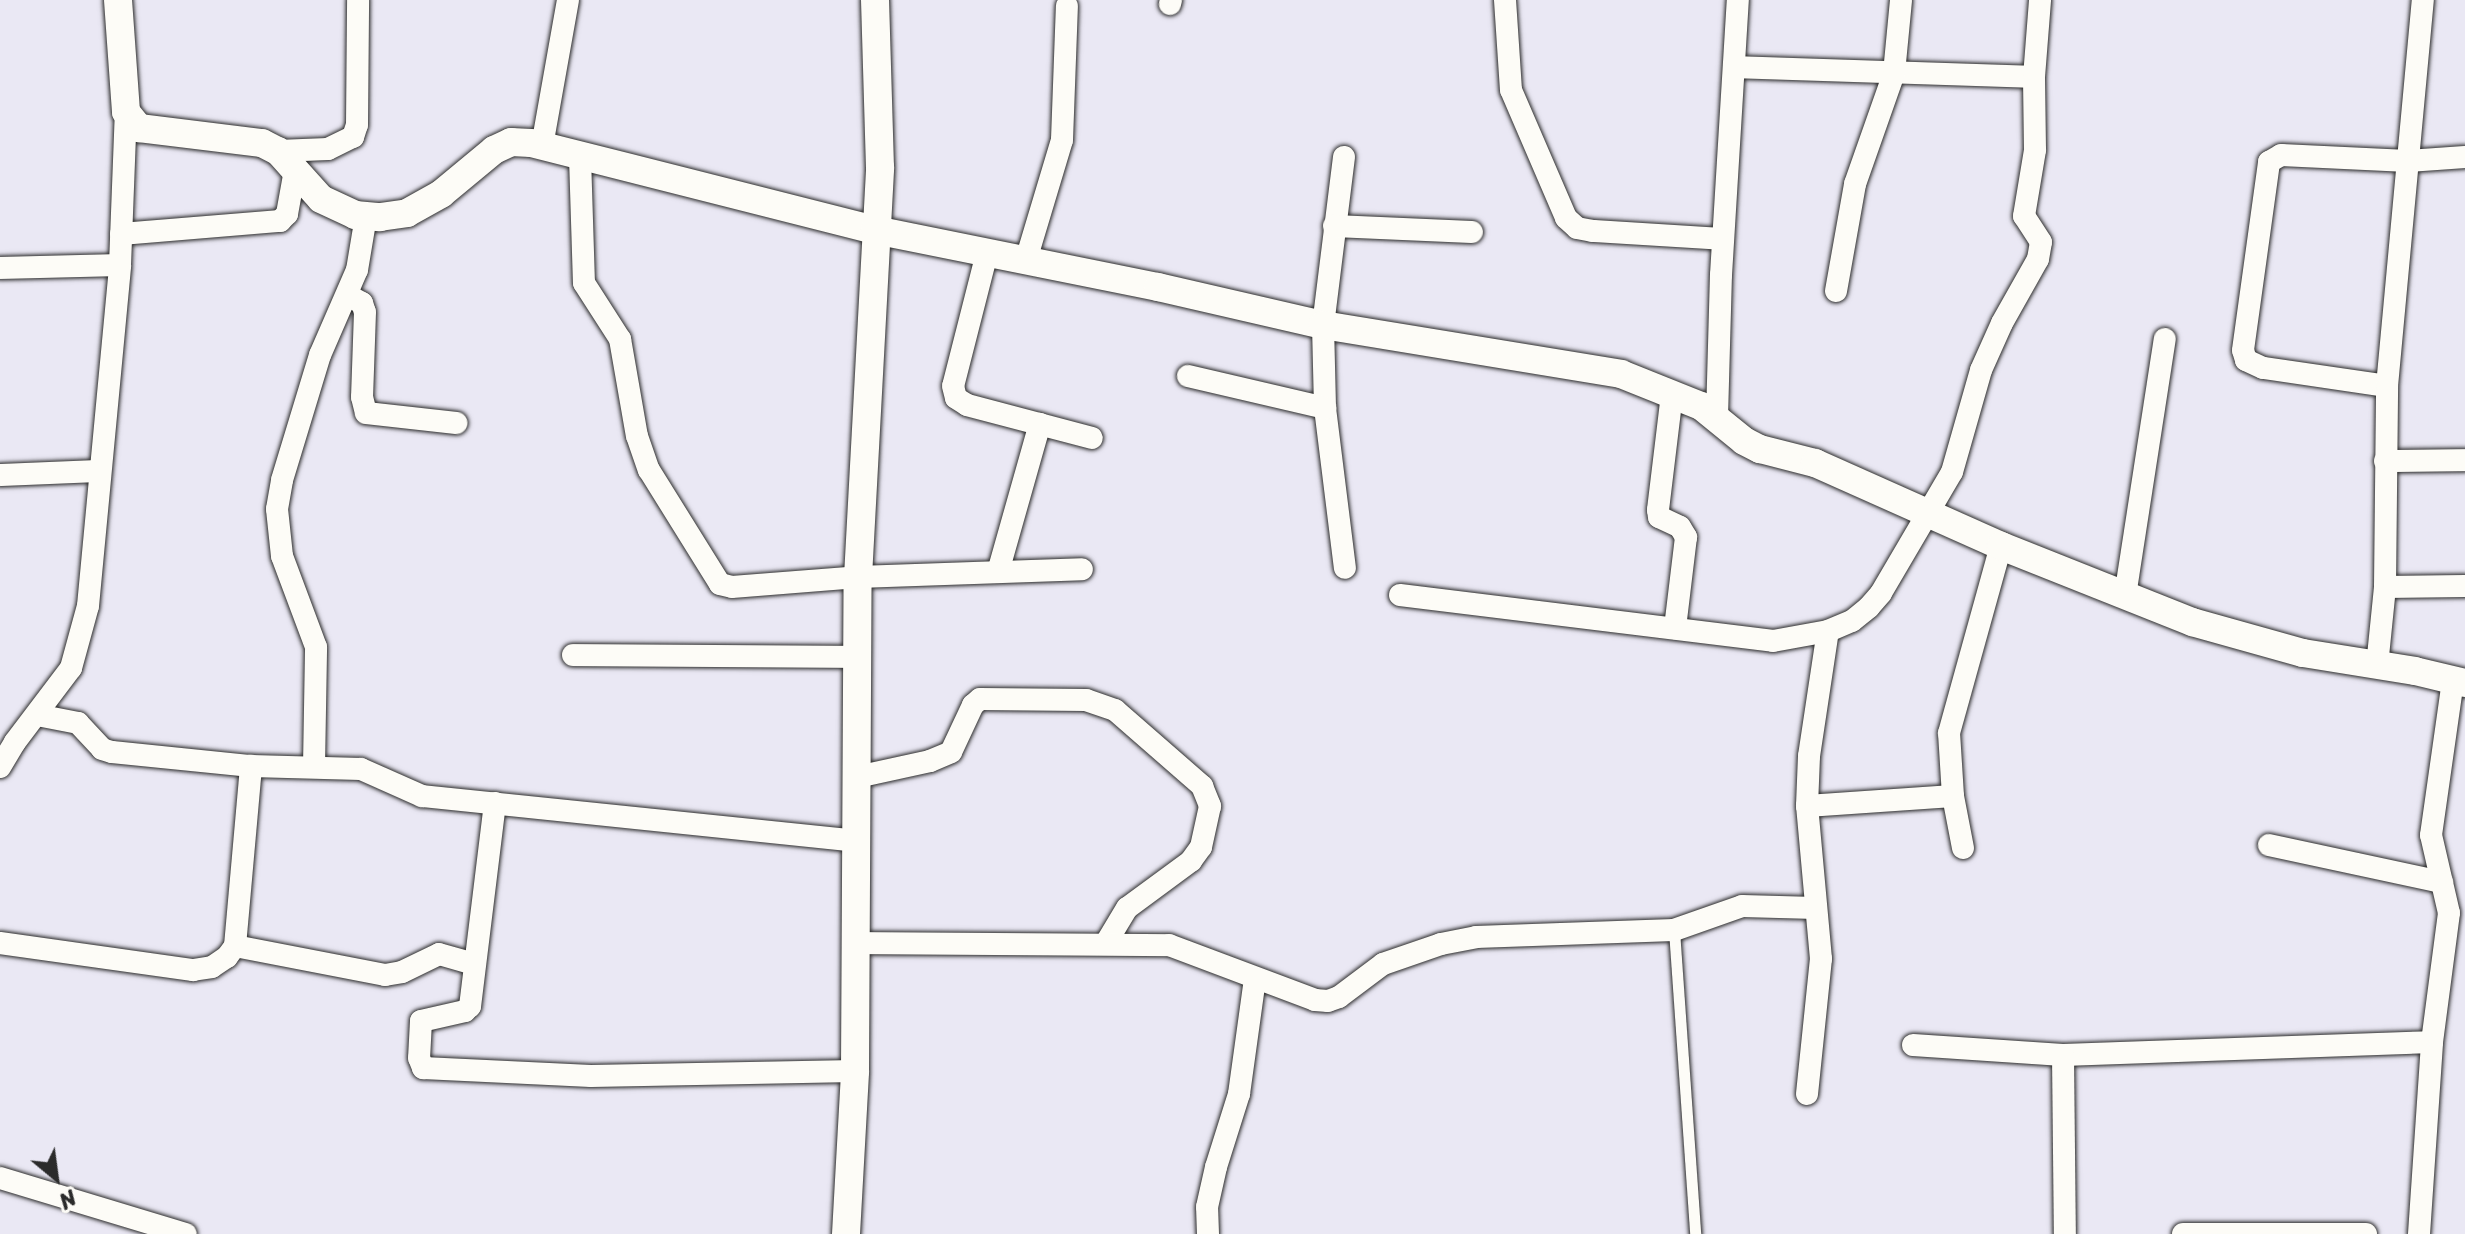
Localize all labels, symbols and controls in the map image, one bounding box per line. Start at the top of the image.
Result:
north arrow [16,1138,96,1218]
text: N [52,1179,84,1220]

